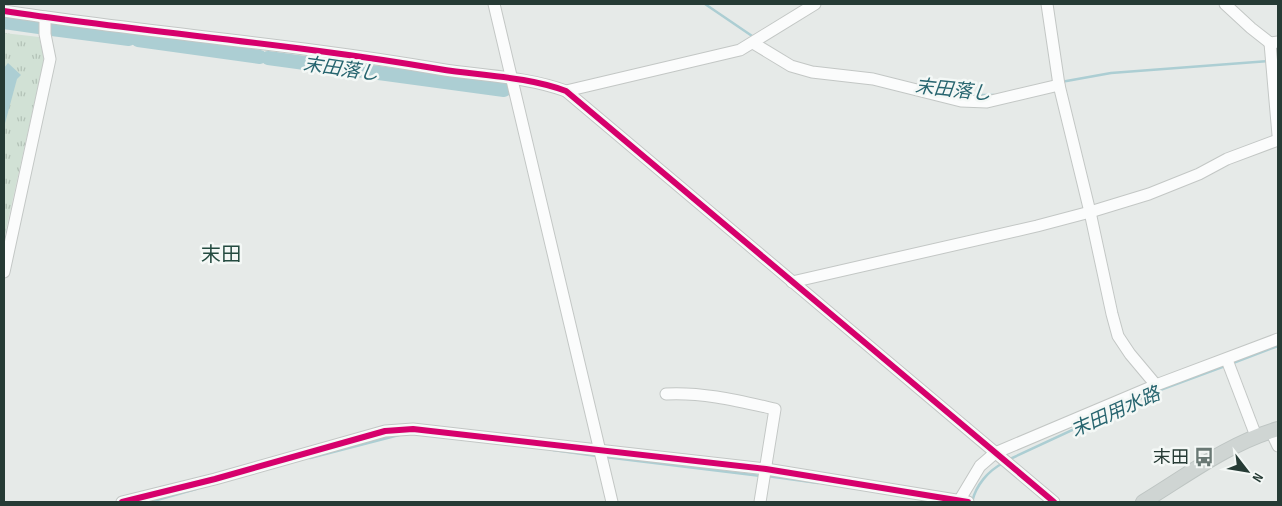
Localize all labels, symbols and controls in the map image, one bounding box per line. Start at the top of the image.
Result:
water label: 末田落し [302,53,380,86]
water label: 末田落し [914,75,992,106]
district label: 末田 [201,243,241,267]
water label: 末田用水路 [1068,382,1166,442]
bus stop icon: 末田 [1193,446,1215,468]
north arrow [1222,446,1272,496]
place label: 末田 [1153,447,1189,468]
text: N [1249,470,1267,485]

